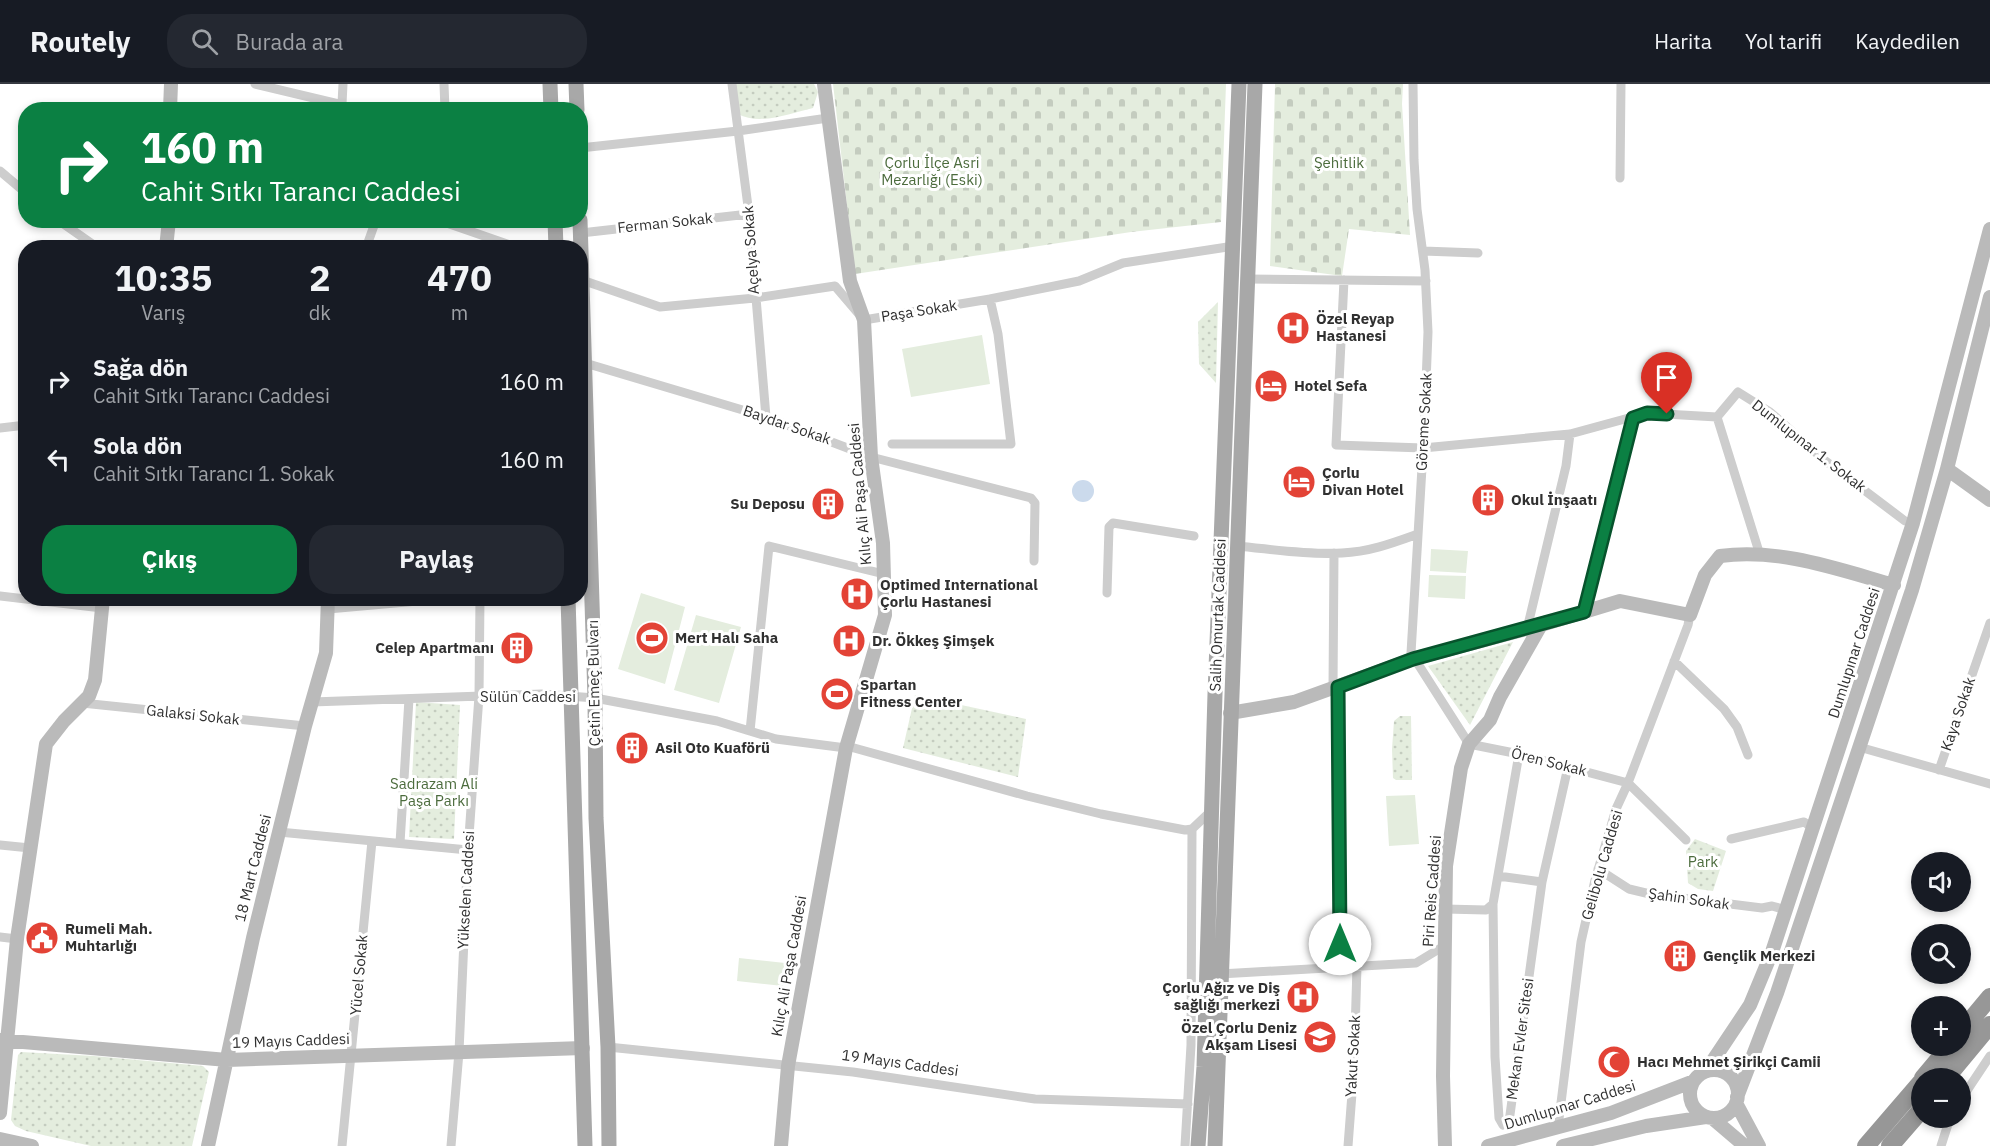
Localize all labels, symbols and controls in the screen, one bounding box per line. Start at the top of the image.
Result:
search box [167,14,587,68]
text: Routely [30,23,131,60]
icon: search [188,25,221,58]
text: Burada ara [236,27,343,56]
text: Harita [1654,27,1712,55]
text: Yol tarifi [1745,27,1822,55]
text: Kaydedilen [1855,27,1960,55]
text: 160 m [141,120,264,175]
icon: right [42,126,120,204]
park label: Çorlu İlçe Asri Mezarlığı (Eski) [881,153,983,189]
park label: Şehitlik [1314,153,1364,172]
text: Cahit Sıtkı Tarancı Caddesi [141,173,461,208]
street label: Açelya Sokak [738,205,763,295]
street label: Ferman Sokak [616,208,714,237]
text: 10:35 [114,254,212,301]
text: 2 [309,254,331,301]
text: 470 [427,254,492,301]
street label: Paşa Sokak [880,295,958,326]
text: Varış [141,299,186,326]
text: dk [309,299,331,326]
text: m [451,299,468,326]
place label: Özel Reyap Hastanesi [1316,309,1394,345]
hospital icon: Özel Reyap Hastanesi [1275,310,1311,346]
pin [1641,352,1692,414]
text: Sağa dön [93,353,188,382]
icon: arrive [1650,361,1683,394]
icon: right [42,365,75,398]
text: 160 m [500,367,564,396]
hotel icon: Hotel Sefa [1253,368,1289,404]
street label: Göreme Sokak [1411,372,1436,472]
place label: Hotel Sefa [1294,376,1368,395]
text: Cahit Sıtkı Tarancı Caddesi [93,382,330,409]
street label: Dumlupınar 1. Sokak [1748,395,1870,496]
street label: Baydar Sokak [741,401,834,448]
street label: Kılıç Ali Paşa Caddesi [844,422,875,566]
text: Sola dön [93,431,182,460]
icon: left [42,443,75,476]
text: 160 m [500,445,564,474]
text: Cahit Sıtkı Tarancı 1. Sokak [93,460,335,487]
place label: Çorlu Divan Hotel [1322,463,1404,499]
hotel icon: Çorlu Divan Hotel [1281,464,1317,500]
building icon: Okul İnşaatı [1470,482,1506,518]
building icon: Su Deposu [810,486,846,522]
place label: Okul İnşaatı [1511,490,1597,509]
place label: Su Deposu [730,494,805,513]
button: Çıkış [42,525,297,594]
button: Paylaş [309,525,564,594]
street label: Salih Omurtak Caddesi [1205,538,1230,692]
place label: Optimed International Çorlu Hastanesi [880,575,1038,611]
hospital icon: Optimed International Çorlu Hastanesi [839,576,875,612]
street label: Dumlupınar Caddesi [1823,585,1884,721]
street label: Çetin Emeç Bulvarı [583,620,604,746]
sports icon: Mert Halı Saha [634,620,670,656]
hospital icon: Dr. Ökkeş Şimşek [831,623,867,659]
place label: Mert Halı Saha [675,628,779,647]
building icon: Celep Apartmanı [499,630,535,666]
place label: Dr. Ökkeş Şimşek [872,631,995,650]
place label: Celep Apartmanı [375,638,494,657]
street label: Kaya Sokak [1936,674,1979,753]
place label: Spartan Fitness Center [860,675,962,711]
sports icon: Spartan Fitness Center [819,676,855,712]
street label: Sülün Caddesi [480,687,576,706]
street label: Galaksi Sokak [145,700,241,729]
building icon: Asil Oto Kuaförü [614,730,650,766]
place label: Asil Oto Kuaförü [655,738,770,757]
street label: Ören Sokak [1509,743,1589,780]
park label: Sadrazam Ali Paşa Parkı [390,774,478,810]
street label: Gelibolu Caddesi [1577,808,1626,922]
street label: 18 Mart Caddesi [230,812,275,924]
street label: Yükselen Caddesi [453,830,478,950]
street label: Piri Reis Caddesi [1418,835,1445,947]
park label: Park [1688,852,1718,871]
map controls [1911,852,1971,1128]
button: sound [1911,852,1971,912]
street label: Şahin Sokak [1647,883,1731,914]
street label: Kılıç Ali Paşa Caddesi [767,894,810,1038]
position arrow [1308,912,1372,976]
place label: Rumeli Mah. Muhtarlığı [65,919,153,955]
public building icon: Rumeli Mah. Muhtarlığı [24,920,60,956]
button: search [1911,924,1971,984]
street label: Yücel Sokak [346,934,372,1016]
building icon: Gençlik Merkezi [1662,938,1698,974]
place label: Gençlik Merkezi [1703,946,1815,965]
street label: Mekan Evler Sitesi [1502,977,1537,1101]
place label: Çorlu Ağız ve Diş sağlığı merkezi [1162,978,1280,1014]
hospital icon: Çorlu Ağız ve Diş sağlığı merkezi [1285,979,1321,1015]
button: + [1911,996,1971,1056]
street label: Yakut Sokak [1341,1014,1364,1097]
place label: Özel Çorlu Deniz Akşam Lisesi [1181,1018,1297,1054]
school or university icon: Özel Çorlu Deniz Akşam Lisesi [1302,1019,1338,1055]
street label: 19 Mayıs Caddesi [232,1029,350,1052]
mosque icon: Hacı Mehmet Şirikçi Camii [1596,1044,1632,1080]
street label: 19 Mayıs Caddesi [840,1045,960,1080]
place label: Hacı Mehmet Şirikçi Camii [1637,1052,1821,1071]
button: − [1911,1068,1971,1128]
street label: Dumlupınar Caddesi [1502,1076,1638,1134]

